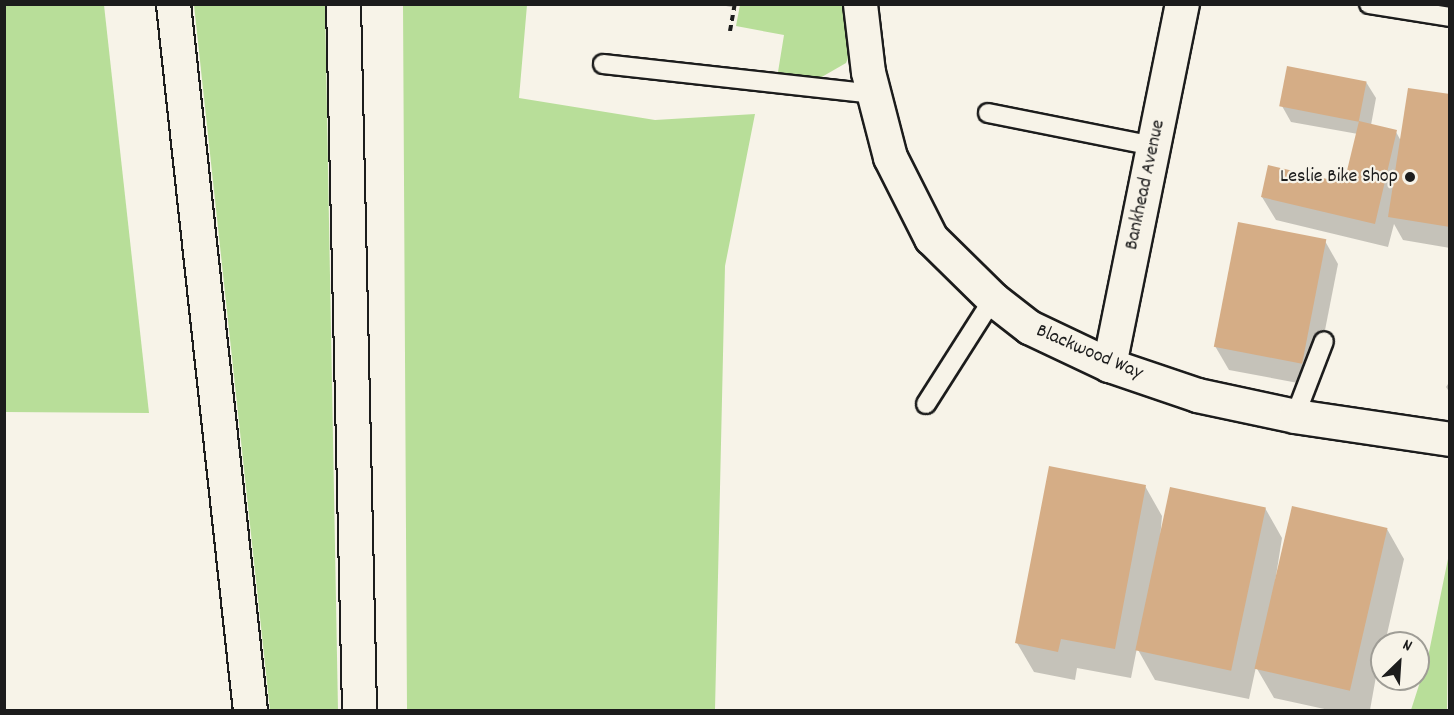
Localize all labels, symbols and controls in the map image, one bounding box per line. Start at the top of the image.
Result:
street label: Bankhead Avenue [1121,118,1171,252]
place label: Leslie Bike Shop [1280,165,1398,189]
marker: Leslie Bike Shop [1403,170,1417,184]
street label: Blackwood Way [1032,320,1146,386]
north arrow [1370,631,1430,691]
text: N [1399,634,1415,658]

